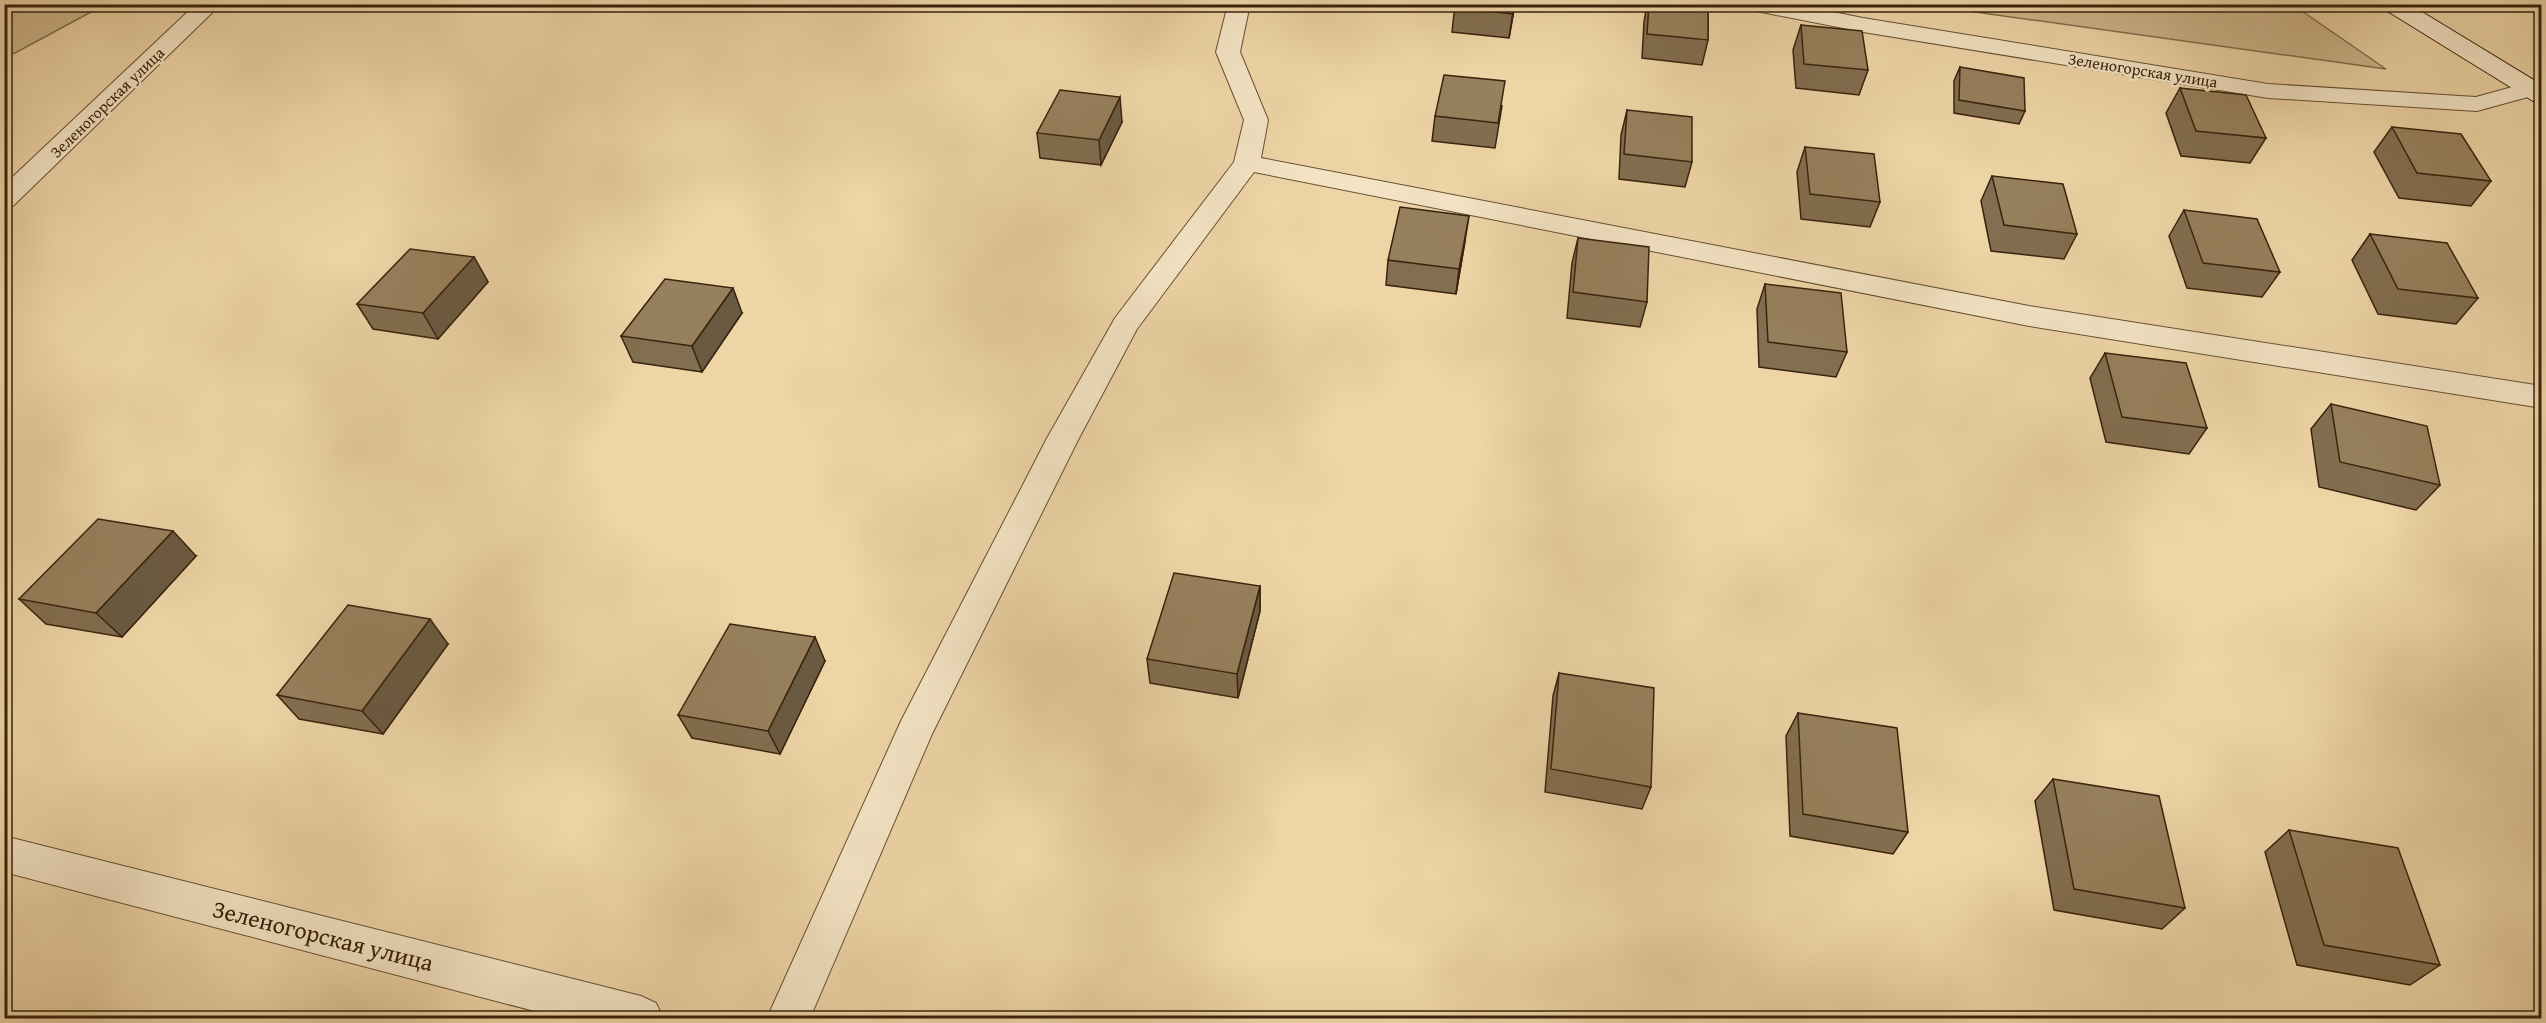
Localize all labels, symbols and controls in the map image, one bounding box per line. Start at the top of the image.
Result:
street label: Зеленогорская улица [44,41,170,163]
street label: Зеленогорская улица [2067,46,2220,94]
street label: Зеленогорская улица [209,891,438,980]

